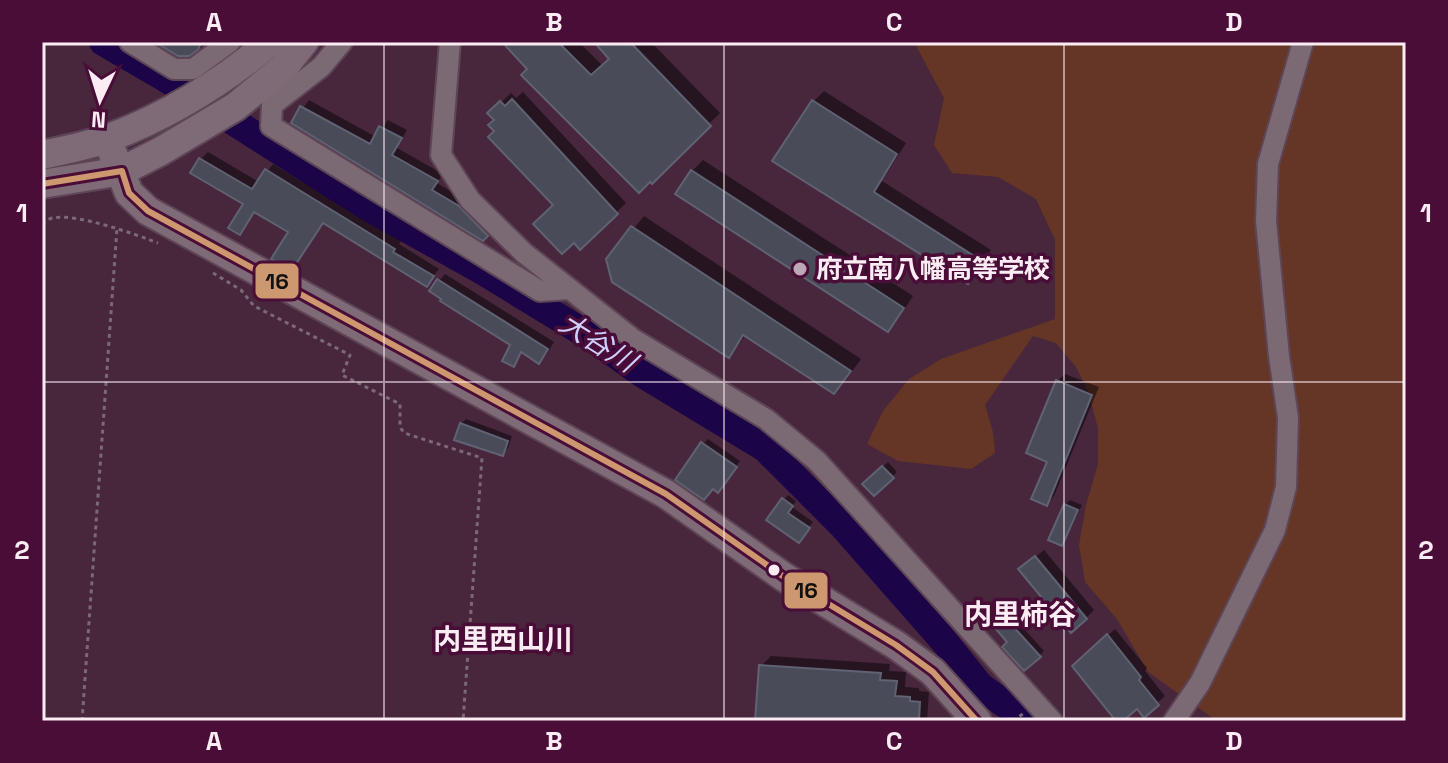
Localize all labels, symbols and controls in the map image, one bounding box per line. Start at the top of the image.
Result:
text: A [206,5,223,39]
text: B [545,5,563,39]
text: C [886,5,902,39]
text: D [1225,5,1243,39]
north arrow [60,60,140,140]
text: N [90,105,107,134]
text: 1 [16,196,28,230]
text: 1 [1420,196,1432,230]
place label: 府立南八幡高等学校 [816,252,1050,286]
marker: 府立南八幡高等学校 [791,260,809,278]
line badge: 16 [254,262,300,300]
text: 16 [265,267,289,295]
water label: 大谷川 [553,304,646,381]
text: 2 [14,533,30,567]
text: 2 [1418,533,1434,567]
unlabelled marker [766,562,782,578]
line badge: 16 [783,571,829,610]
text: 16 [794,576,818,604]
district label: 内里柿谷 [964,596,1076,632]
district label: 内里西山川 [433,621,573,657]
text: A [206,724,223,758]
text: B [545,724,563,758]
text: C [886,724,902,758]
text: D [1225,724,1243,758]

